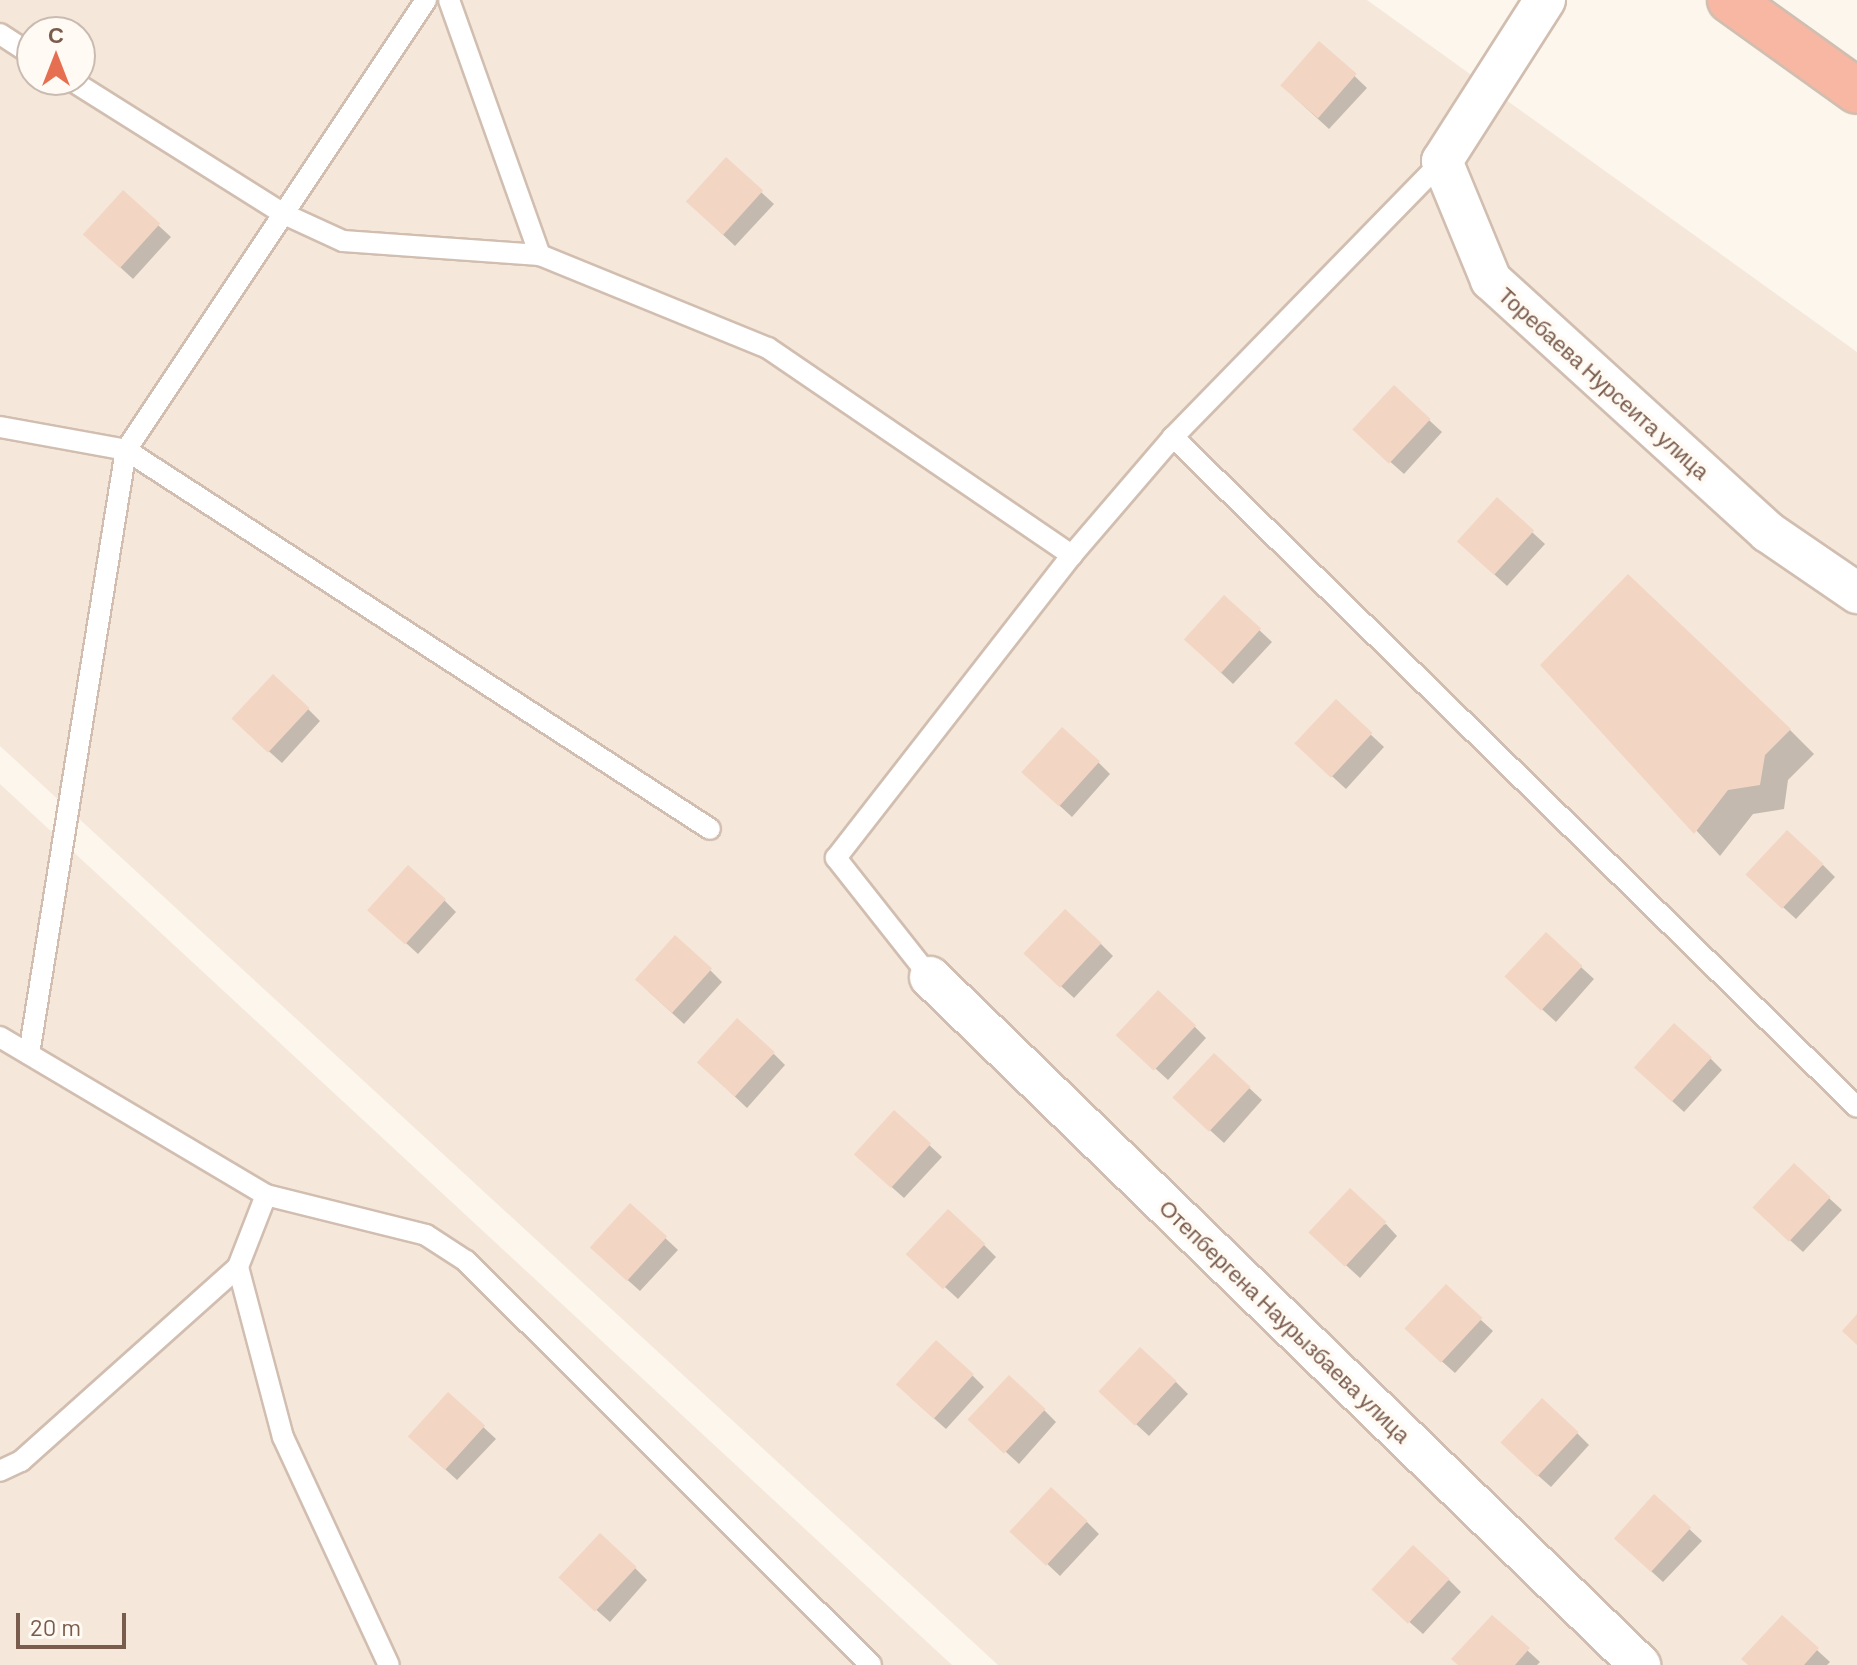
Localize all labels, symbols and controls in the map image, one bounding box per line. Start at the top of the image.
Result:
north arrow [16,16,96,96]
text: С [48,21,64,47]
street label: Торебаева Нурсеита улица [1493,281,1715,485]
street label: Отепбергена Наурызбаева улица [1154,1194,1416,1448]
scale bar [20,1597,130,1647]
text: 20 m [30,1612,81,1641]

